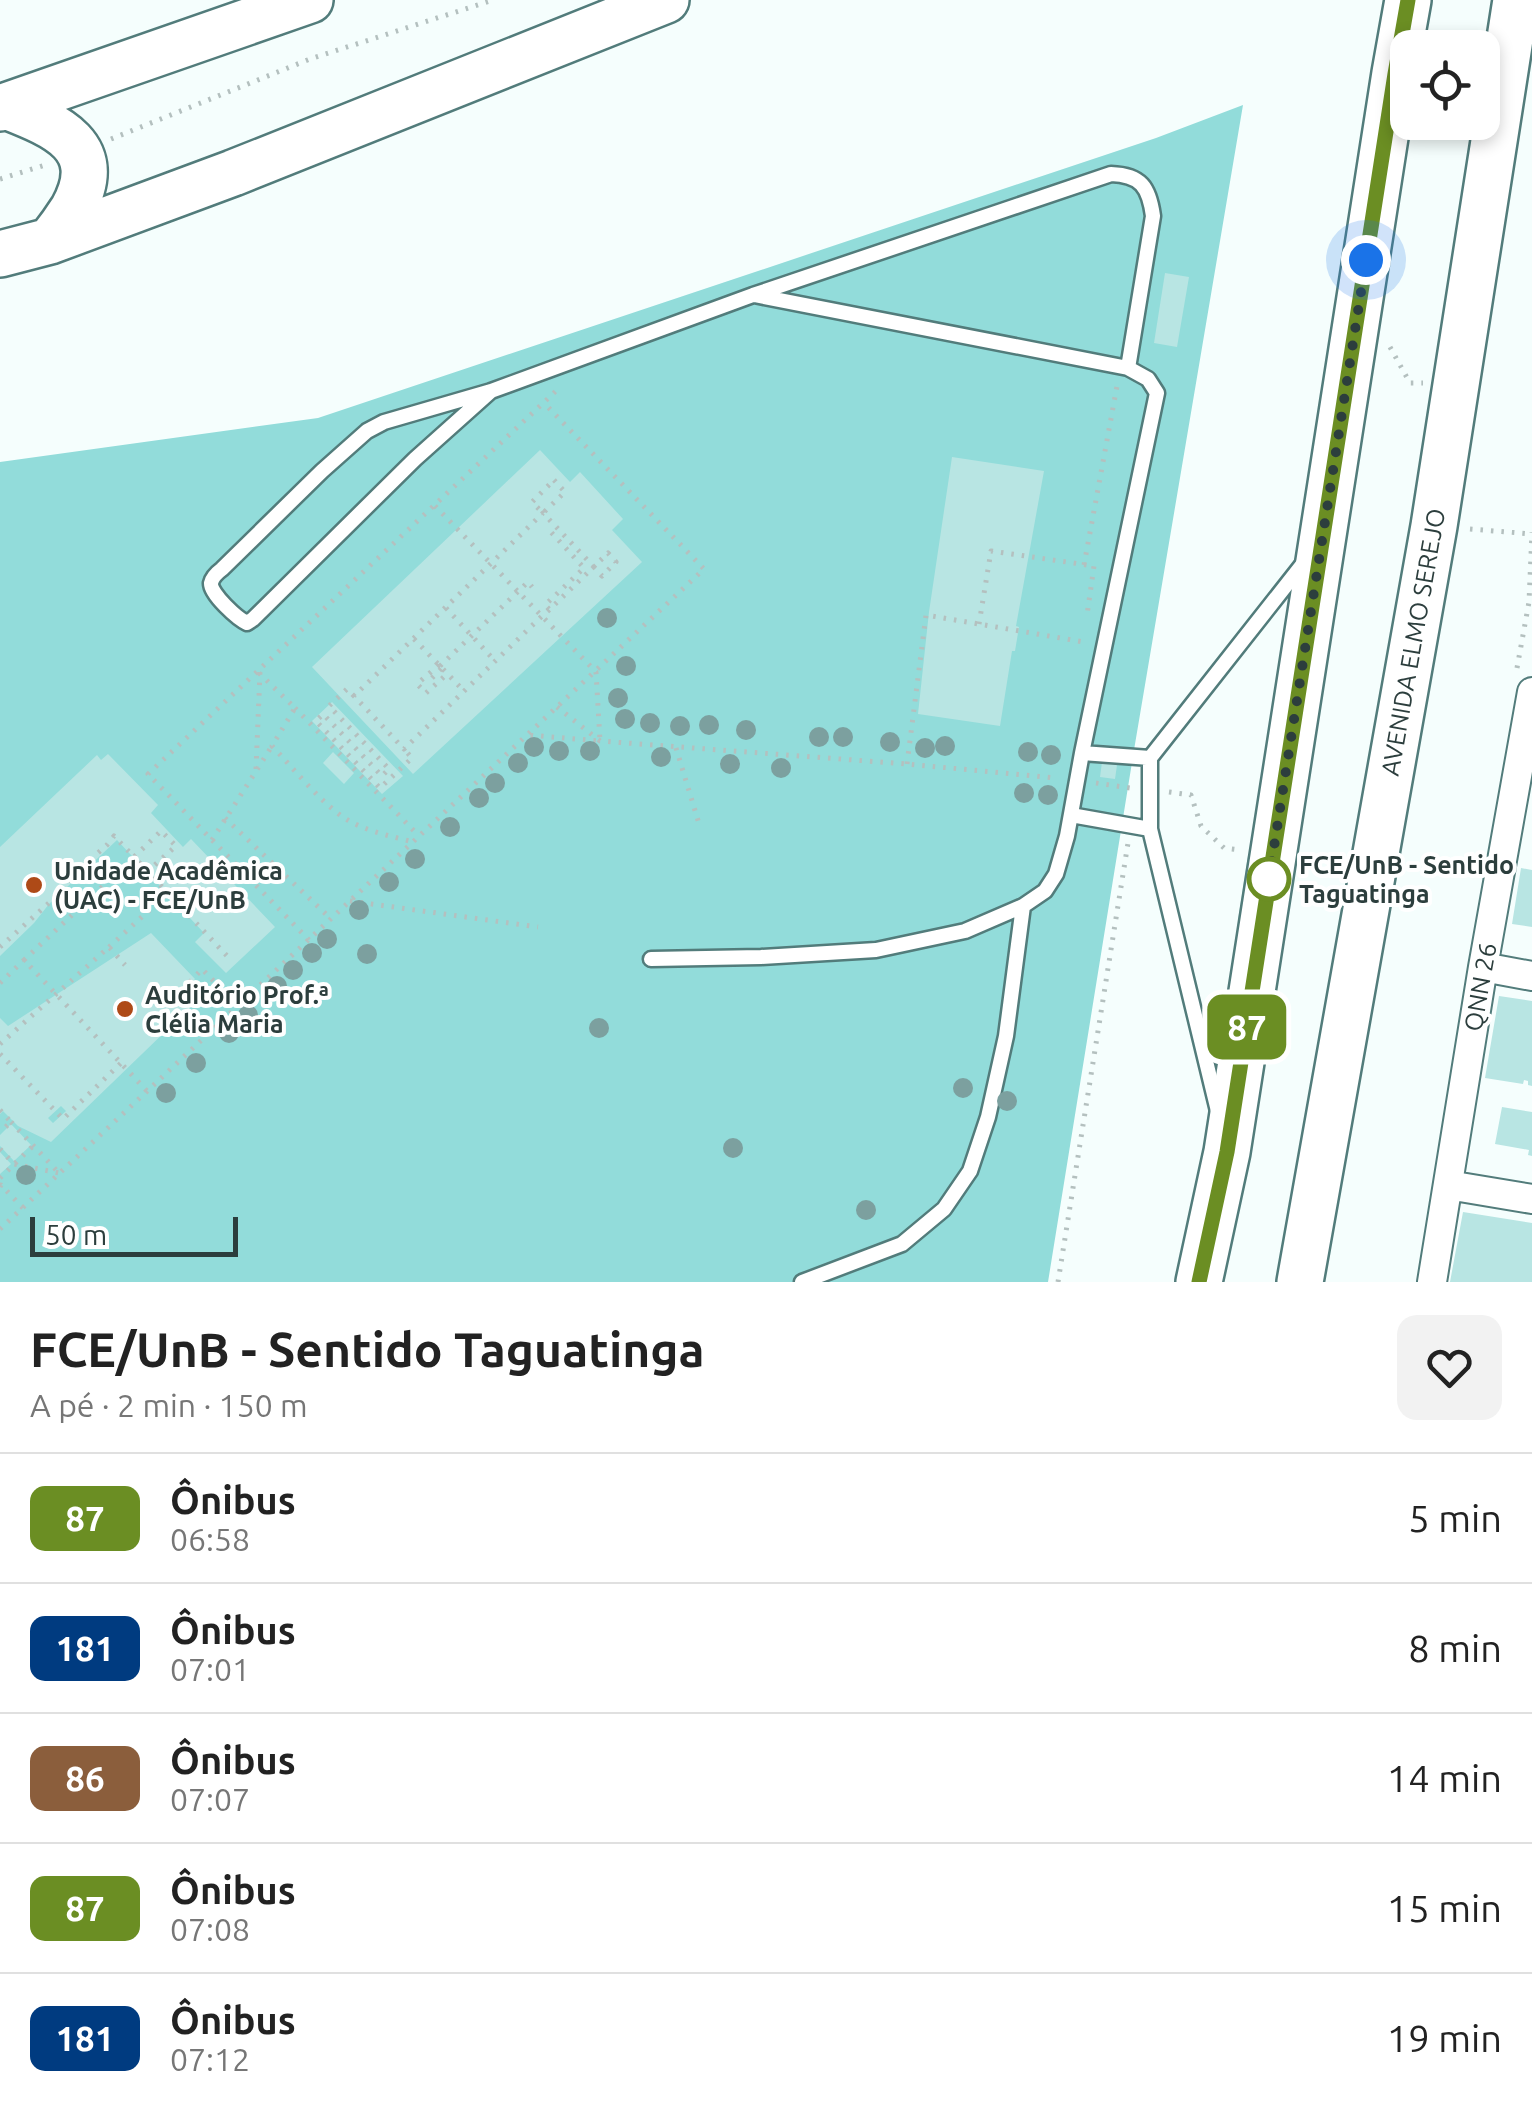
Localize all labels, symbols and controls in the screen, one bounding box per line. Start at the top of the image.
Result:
map controls [1390,30,1500,140]
button: locate [1390,30,1500,140]
your location [1341,235,1391,285]
street label: AVENIDA ELMO SEREJO [1376,506,1450,778]
place label: FCE/UnB - Sentido Taguatinga [1299,851,1514,908]
place label: Unidade Acadêmica (UAC) - FCE/UnB [54,857,283,914]
marker: FCE/UnB - Sentido Taguatinga [1248,858,1290,900]
marker: Unidade Acadêmica (UAC) - FCE/UnB [23,874,45,896]
street label: QNN 26 [1458,941,1502,1033]
place label: Auditório Prof.ª Clélia Maria [145,981,329,1038]
line badge: 87 [1202,994,1292,1060]
marker: Auditório Prof.ª Clélia Maria [114,998,136,1020]
text: 87 [1227,1007,1267,1047]
scale bar [30,1212,238,1256]
text: 50 m [45,1219,107,1250]
button: heart [1397,1315,1502,1420]
text: FCE/UnB - Sentido Taguatinga [30,1322,705,1376]
text: A pé · 2 min · 150 m [30,1387,308,1423]
text: Ônibus [170,1479,296,1521]
text: 5 min [1408,1497,1502,1539]
text: 87 [65,1498,105,1538]
text: 06:58 [170,1521,250,1557]
text: Ônibus [170,1609,296,1651]
text: 8 min [1408,1627,1502,1669]
text: 181 [55,1628,115,1668]
text: 07:01 [170,1651,250,1687]
text: Ônibus [170,1739,296,1781]
text: 14 min [1387,1757,1502,1799]
text: 86 [65,1758,105,1798]
text: 07:07 [170,1781,250,1817]
text: Ônibus [170,1869,296,1911]
text: 15 min [1387,1887,1502,1929]
text: 87 [65,1888,105,1928]
text: 07:08 [170,1911,250,1947]
text: Ônibus [170,1999,296,2041]
text: 19 min [1387,2017,1502,2059]
text: 181 [55,2018,115,2058]
text: 07:12 [170,2041,250,2077]

